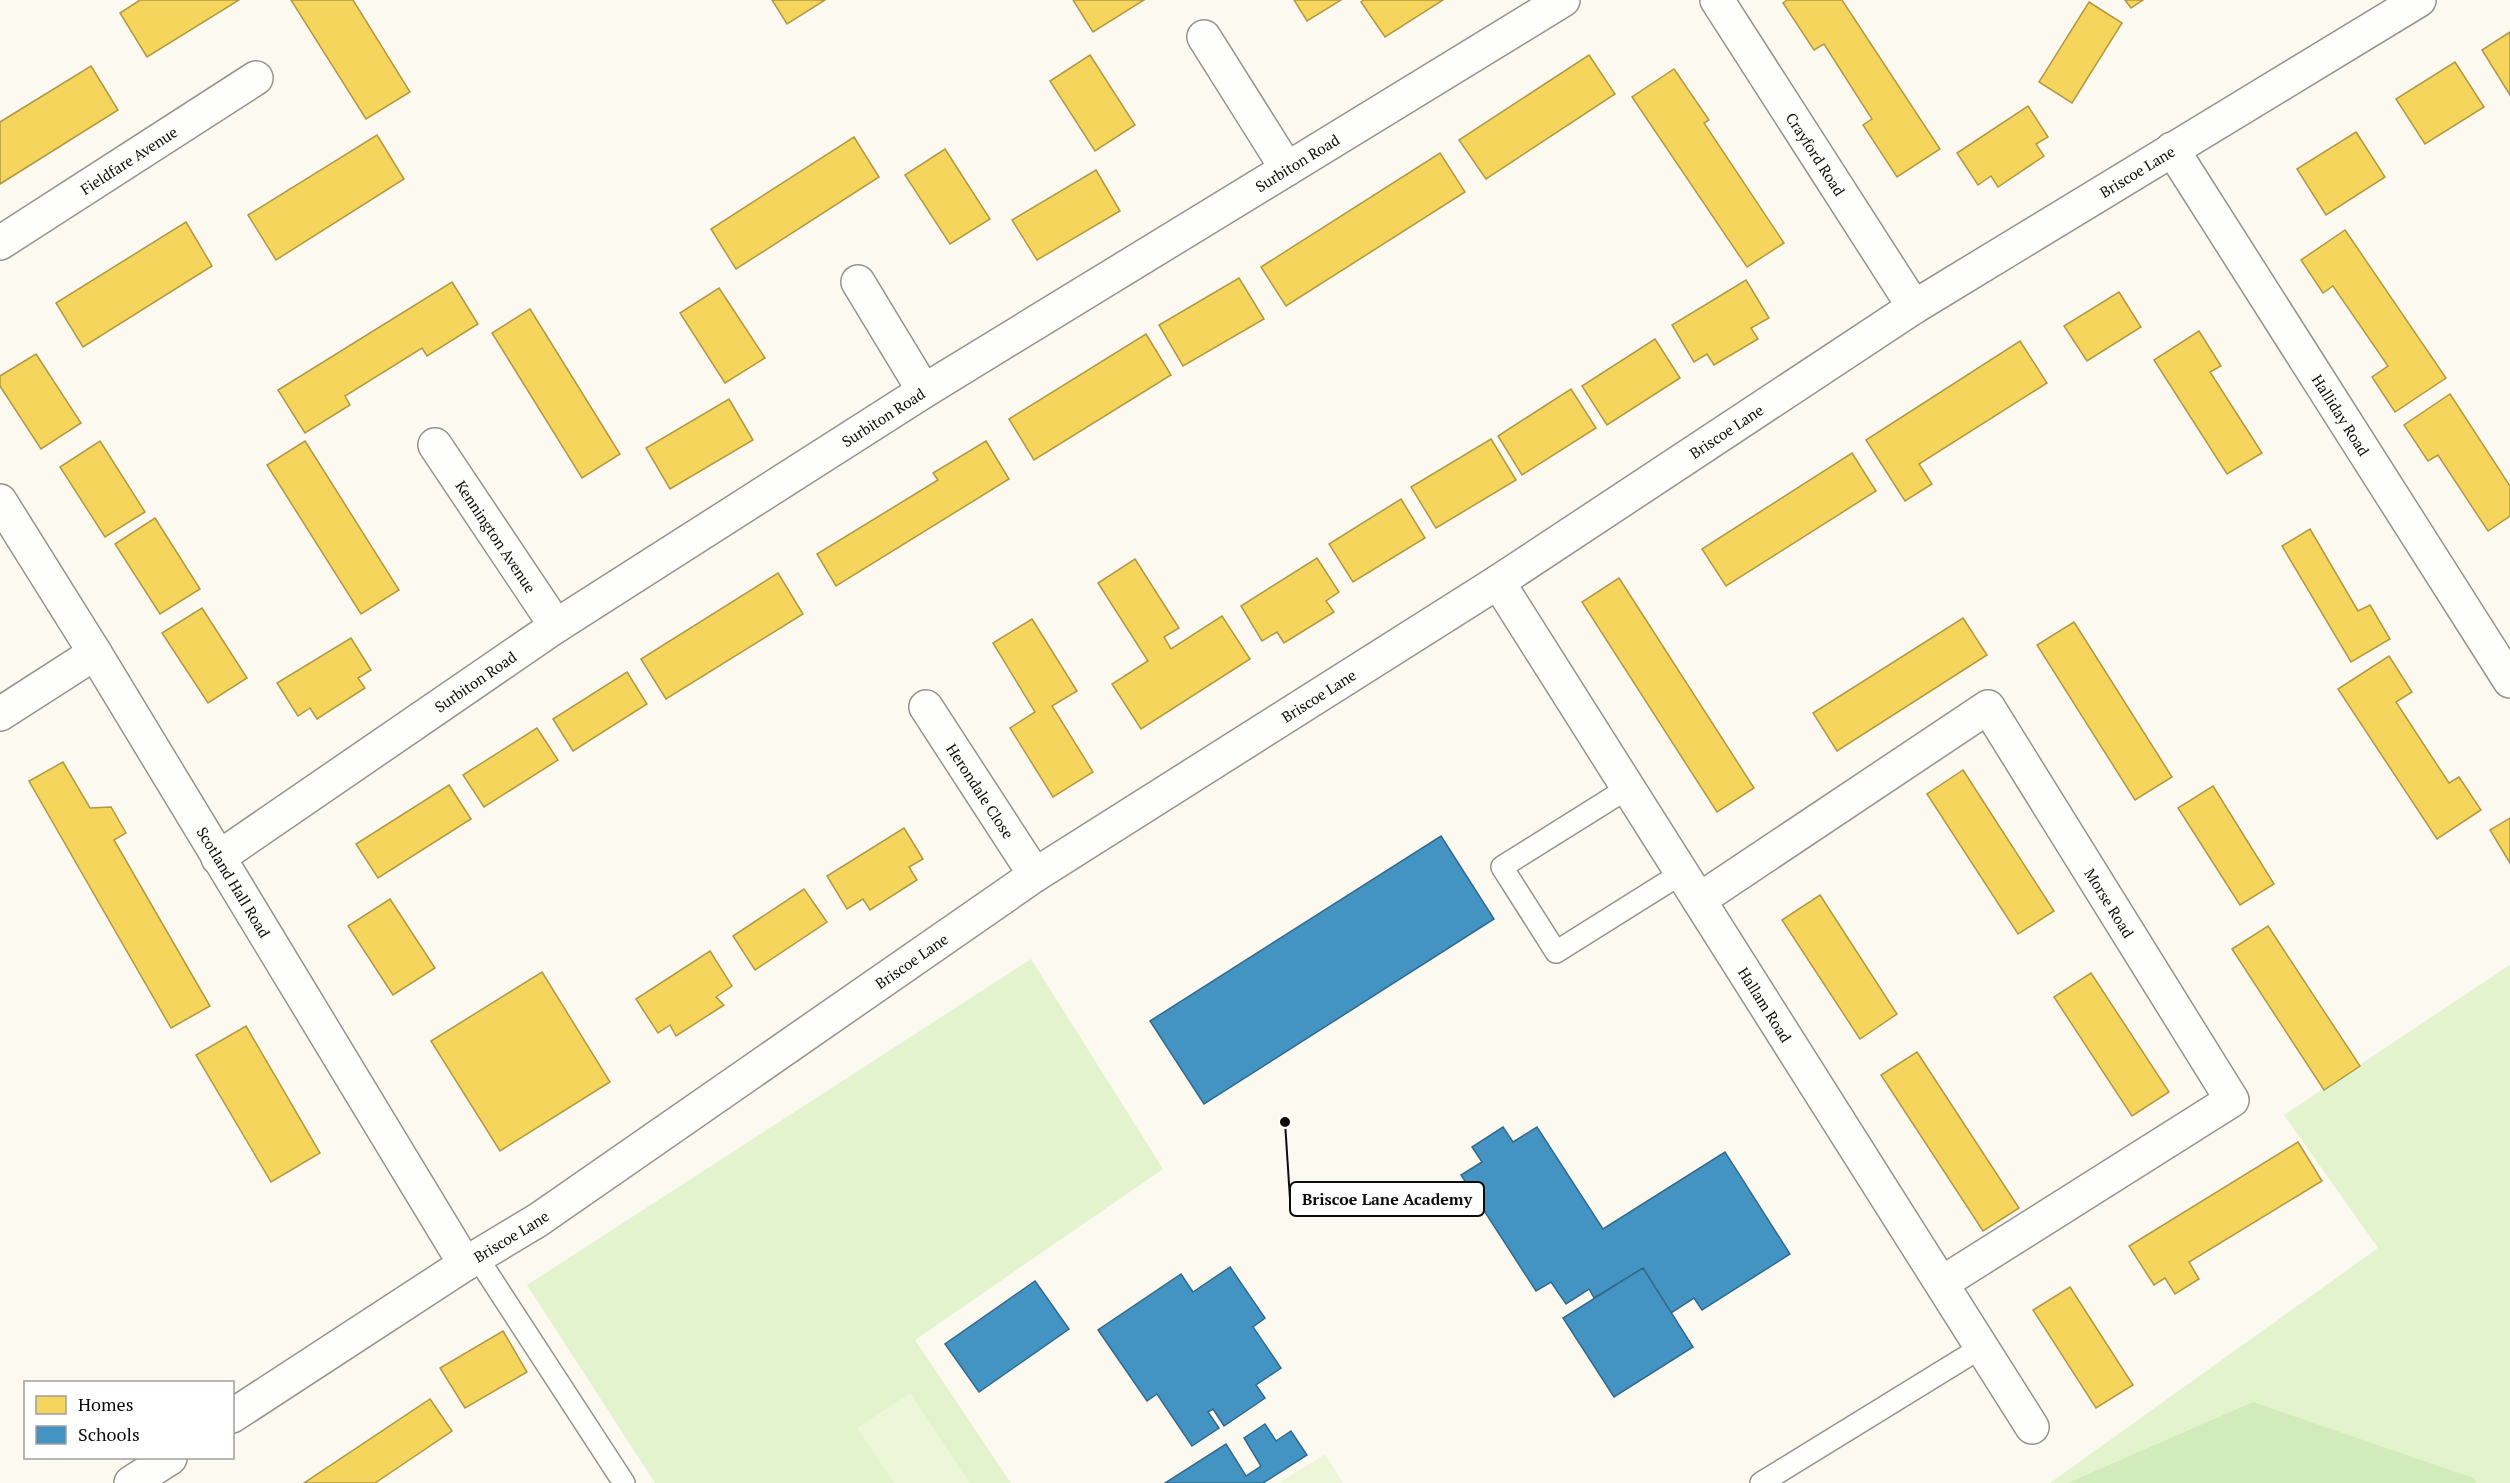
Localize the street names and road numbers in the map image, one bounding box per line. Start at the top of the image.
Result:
street label: Crayford Road [1782,109,1850,199]
street label: Fieldfare Avenue [76,121,181,199]
street label: Surbiton Road [1251,129,1343,196]
street label: Briscoe Lane [2096,141,2178,202]
street label: Halliday Road [2308,370,2374,459]
street label: Surbiton Road [838,383,928,451]
street label: Briscoe Lane [1685,399,1767,463]
street label: Kennington Avenue [451,476,541,596]
street label: Surbiton Road [430,646,520,717]
street label: Briscoe Lane [1277,665,1360,727]
street label: Herondale Close [942,739,1019,842]
street label: Scotland Hall Road [192,823,275,941]
street label: Morse Road [2080,864,2139,941]
street label: Briscoe Lane [871,928,952,993]
street label: Hallam Road [1734,963,1796,1046]
street label: Briscoe Lane [470,1206,553,1267]

